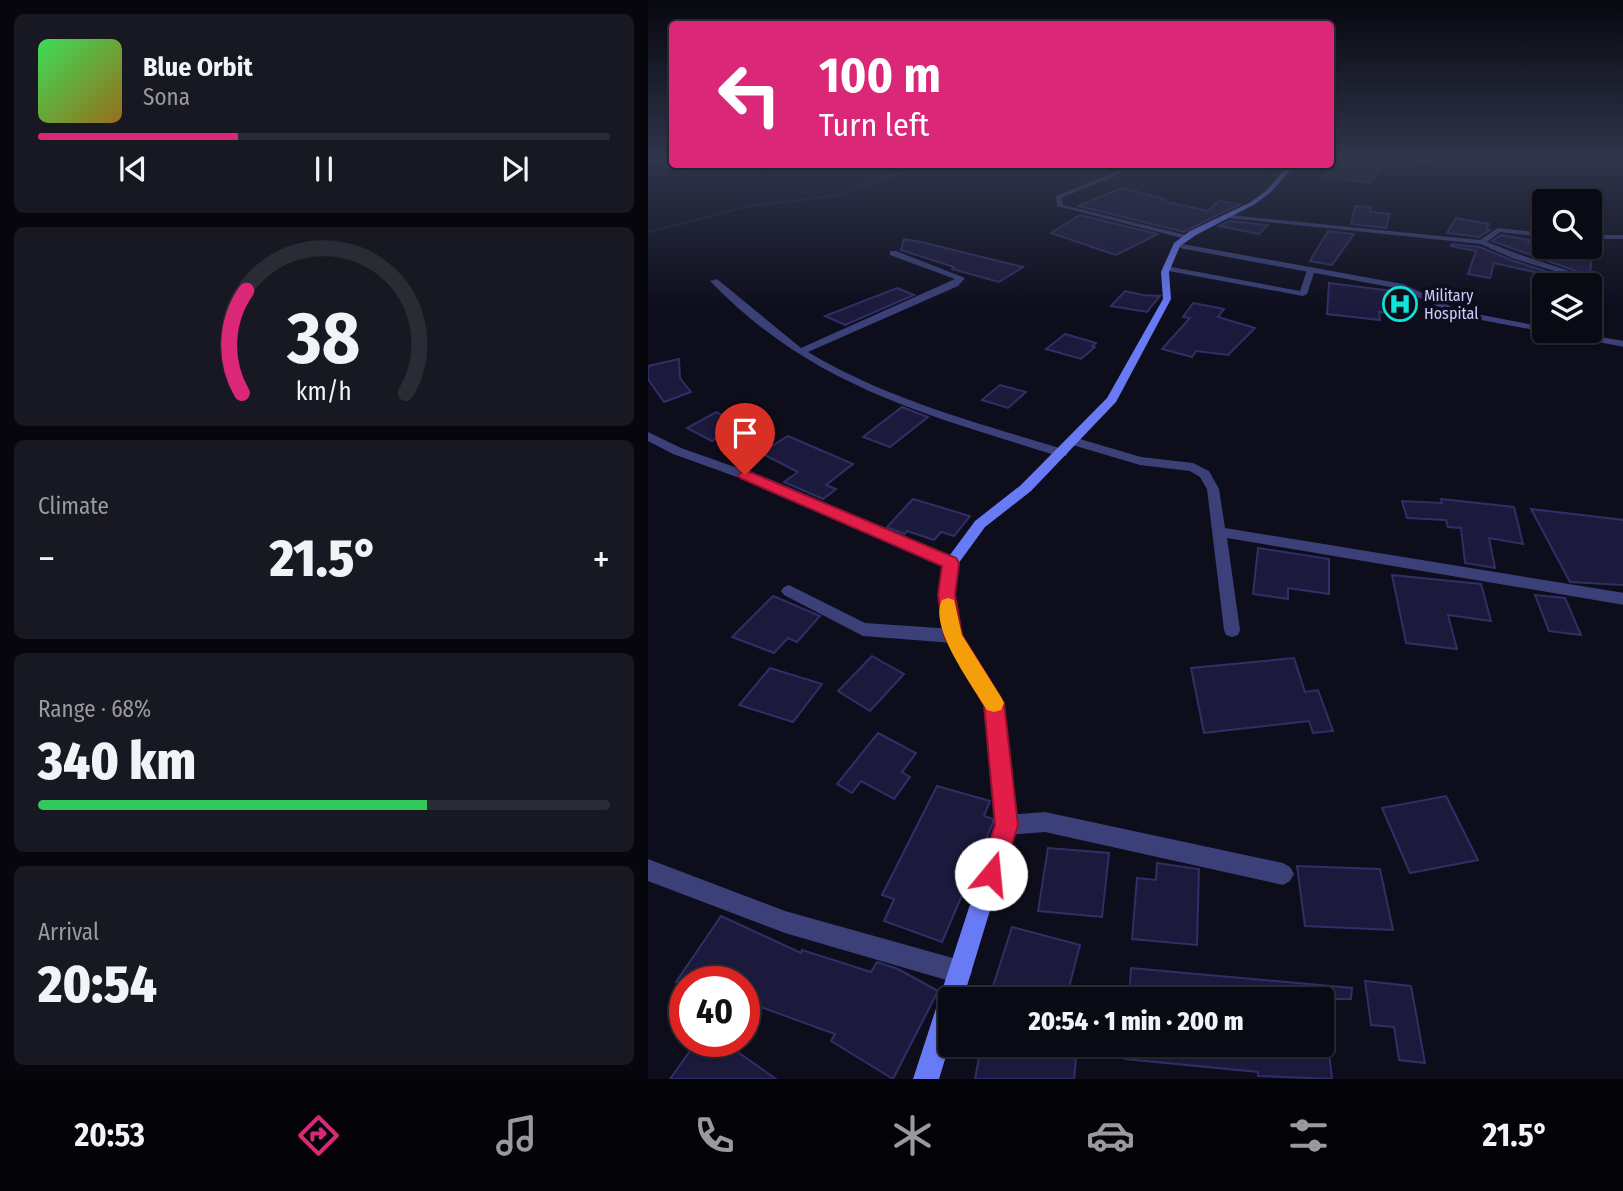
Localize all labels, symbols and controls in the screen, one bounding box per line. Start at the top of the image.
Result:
text: 100 m [819,46,941,105]
icon: left [704,49,795,140]
text: Blue Orbit [143,52,253,83]
text: Sona [143,83,190,111]
text: Turn left [819,106,929,144]
icon: previous [114,150,152,188]
icon: pause [305,150,343,188]
icon: next [496,150,534,188]
map controls [1532,189,1602,343]
button: search [1532,189,1602,259]
button: layers [1532,273,1602,343]
hospital icon: Military Hospital [1381,285,1419,323]
place label: Military Hospital [1424,286,1479,323]
text: 38 [287,295,360,382]
text: km/h [296,376,352,406]
pin [715,403,775,475]
icon: arrive [726,414,764,452]
text: Climate [38,492,109,520]
text: 21.5° [270,527,378,590]
text: − [38,536,55,582]
text: + [593,536,610,582]
text: Range · 68% [38,695,151,723]
text: 340 km [38,730,196,793]
position arrow [954,837,1028,911]
text: Arrival [38,918,99,946]
text: 20:54 [38,953,157,1016]
speed limit sign: 40 [669,966,760,1057]
text: 20:54 · 1 min · 200 m [1029,1006,1243,1037]
icon: directions [294,1111,343,1160]
icon: music [492,1111,541,1160]
icon: phone [690,1111,739,1160]
icon: climate [888,1111,937,1160]
icon: car [1086,1111,1135,1160]
icon: filters [1284,1111,1333,1160]
text: 20:53 [75,1116,145,1154]
text: 21.5° [1483,1116,1548,1154]

